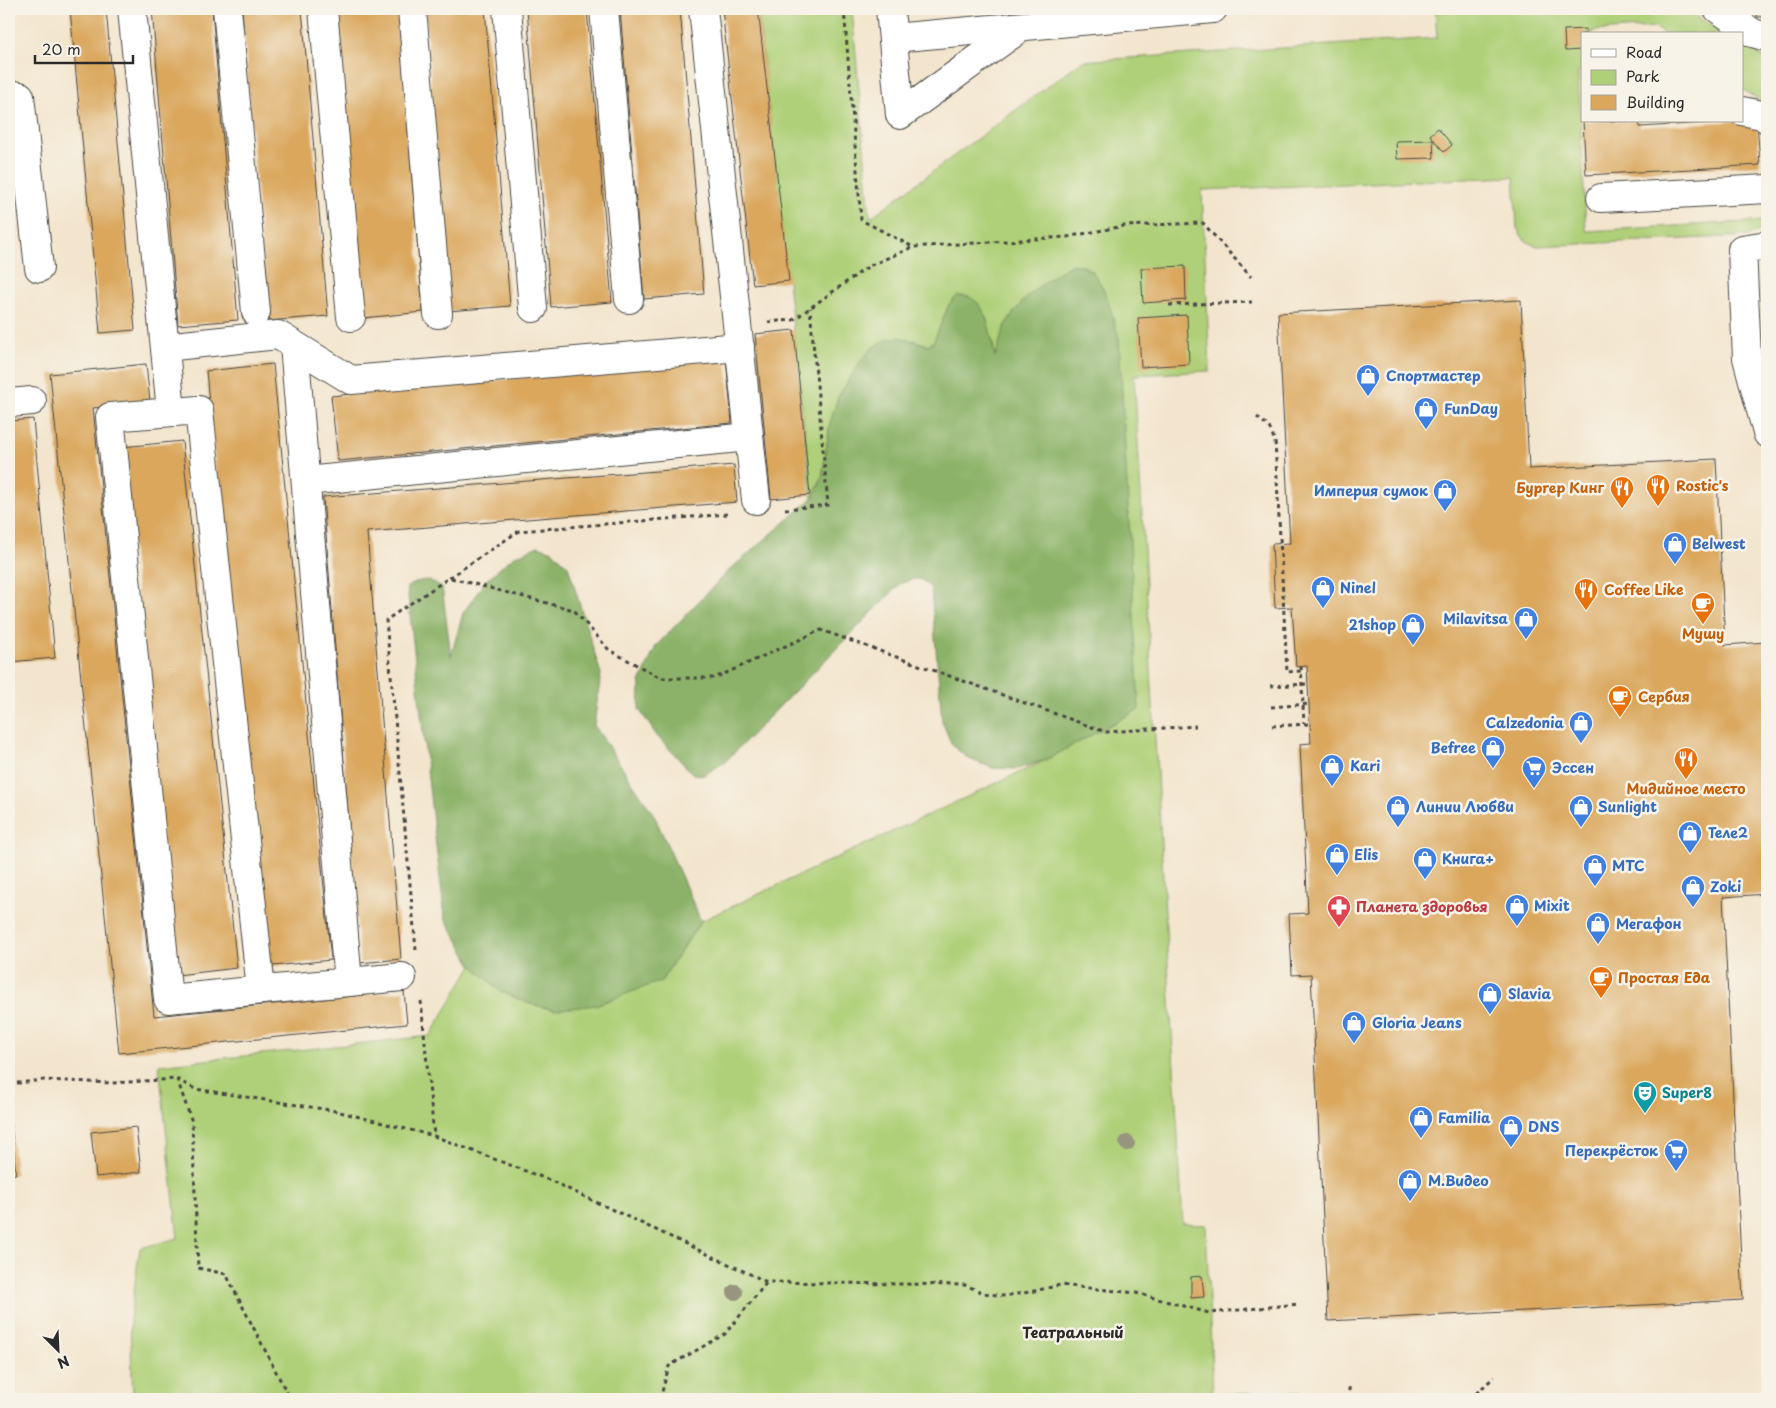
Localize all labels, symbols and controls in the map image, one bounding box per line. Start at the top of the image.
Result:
scale bar [35,32,132,64]
legend [1581,32,1744,122]
text: 20 m [42,37,81,60]
text: Road [1626,40,1662,63]
text: Park [1626,64,1660,87]
text: Building [1626,90,1685,113]
shop icon: Спортмастер [1355,363,1381,397]
place label: Спортмастер [1386,365,1481,386]
shop icon: FunDay [1413,396,1439,430]
place label: FunDay [1444,398,1498,419]
restaurant icon: Rostic's [1645,473,1671,507]
restaurant icon: Бургер Кинг [1609,475,1635,509]
place label: Rostic's [1676,475,1729,496]
place label: Бургер Кинг [1516,477,1605,498]
shop icon: Империя сумок [1432,478,1458,512]
place label: Империя сумок [1314,480,1428,501]
shop icon: Belwest [1662,531,1688,565]
place label: Belwest [1692,533,1746,554]
shop icon: Ninel [1310,575,1336,609]
place label: Ninel [1340,577,1376,598]
restaurant icon: Coffee Like [1573,577,1599,611]
place label: Coffee Like [1604,579,1684,600]
cafe icon: Мушу [1690,591,1716,625]
shop icon: Milavitsa [1513,606,1539,640]
place label: Milavitsa [1443,608,1509,629]
shop icon: 21shop [1400,612,1426,646]
place label: 21shop [1348,614,1396,635]
place label: Мушу [1682,623,1724,644]
cafe icon: Сербия [1607,684,1633,718]
place label: Сербия [1638,686,1690,707]
shop icon: Calzedonia [1568,710,1594,744]
place label: Calzedonia [1486,712,1564,733]
shop icon: Befree [1480,735,1506,769]
place label: Befree [1431,737,1476,758]
restaurant icon: Мидийное место [1673,746,1699,780]
shop icon: Kari [1319,753,1345,787]
place label: Kari [1350,755,1380,776]
supermarket icon: Эссен [1521,755,1547,789]
place label: Эссен [1552,757,1594,778]
place label: Мидийное место [1627,778,1745,799]
shop icon: Линии Любви [1385,794,1411,828]
shop icon: Sunlight [1568,794,1594,828]
place label: Линии Любви [1416,796,1514,817]
place label: Sunlight [1598,796,1657,817]
shop icon: Теле2 [1677,820,1703,854]
place label: Теле2 [1708,822,1748,843]
shop icon: Elis [1324,842,1350,876]
place label: Elis [1354,844,1379,865]
shop icon: Книга+ [1412,846,1438,880]
place label: Книга+ [1442,848,1494,869]
shop icon: МТС [1582,853,1608,887]
place label: МТС [1612,855,1645,876]
shop icon: Zoki [1680,874,1706,908]
place label: Zoki [1710,876,1741,897]
shop icon: Mixit [1504,893,1530,927]
pharmacy icon: Планета здоровья [1326,894,1352,928]
place label: Mixit [1534,895,1570,916]
place label: Планета здоровья [1356,896,1488,917]
shop icon: Мегафон [1585,911,1611,945]
place label: Мегафон [1616,913,1682,934]
cafe icon: Простая Еда [1588,965,1614,999]
place label: Простая Еда [1618,967,1711,988]
shop icon: Slavia [1477,981,1503,1015]
place label: Slavia [1508,983,1551,1004]
shop icon: Gloria Jeans [1341,1010,1367,1044]
place label: Gloria Jeans [1372,1012,1462,1033]
theatre icon: Super8 [1632,1080,1658,1114]
place label: Super8 [1662,1082,1712,1103]
shop icon: Familia [1408,1105,1434,1139]
place label: Familia [1438,1107,1491,1128]
shop icon: DNS [1498,1114,1524,1148]
place label: DNS [1528,1116,1559,1137]
supermarket icon: Перекрёсток [1663,1138,1689,1172]
place label: Перекрёсток [1565,1140,1658,1161]
shop icon: М.Видео [1397,1168,1423,1202]
place label: М.Видео [1428,1170,1489,1191]
district label: Театральный [1022,1320,1124,1343]
north arrow [32,1326,82,1376]
text: N [54,1350,73,1374]

